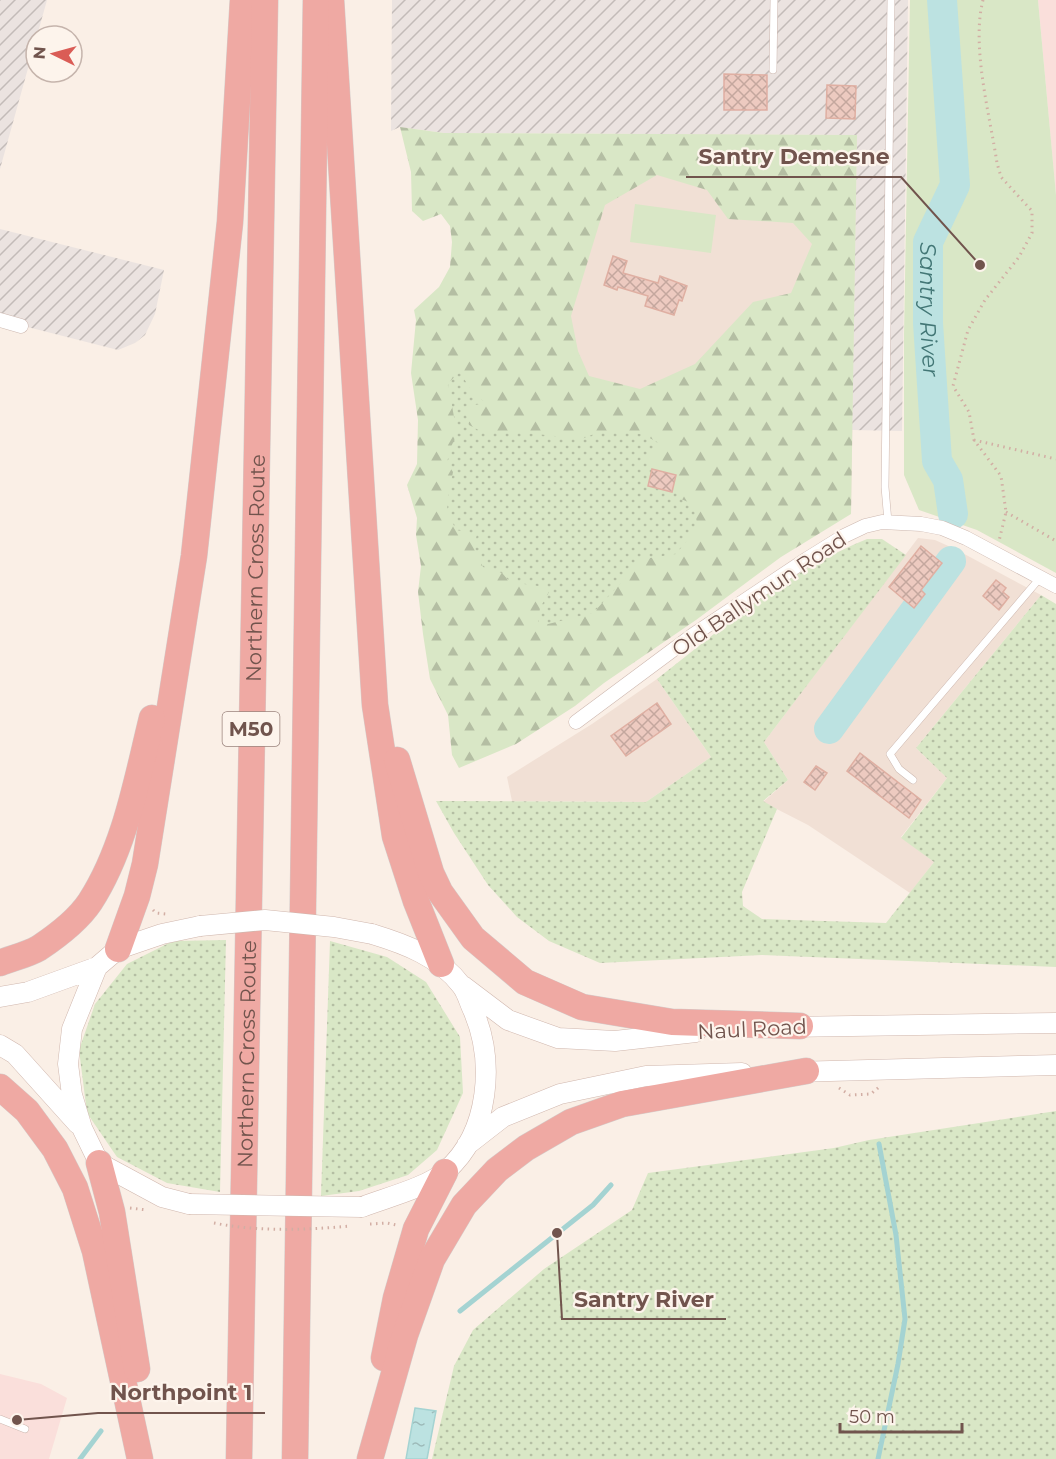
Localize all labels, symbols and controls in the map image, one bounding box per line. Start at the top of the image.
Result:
north arrow [24,24,84,84]
text: N [30,45,50,60]
callout: Santry Demesne [686,137,901,177]
text: Santry Demesne [698,143,890,170]
water label: Santry River [914,242,945,379]
street label: Northern Cross Route [240,454,269,682]
street label: Old Ballymun Road [667,526,851,662]
road number: M50 [222,712,280,746]
street label: Northern Cross Route [232,940,261,1168]
street label: Naul Road [697,1014,807,1044]
callout: Santry River [562,1279,726,1319]
text: Santry River [574,1286,714,1313]
callout: Northpoint 1 [98,1373,265,1413]
text: Northpoint 1 [110,1379,252,1406]
scale bar [840,1396,962,1434]
text: 50 m [849,1406,895,1428]

